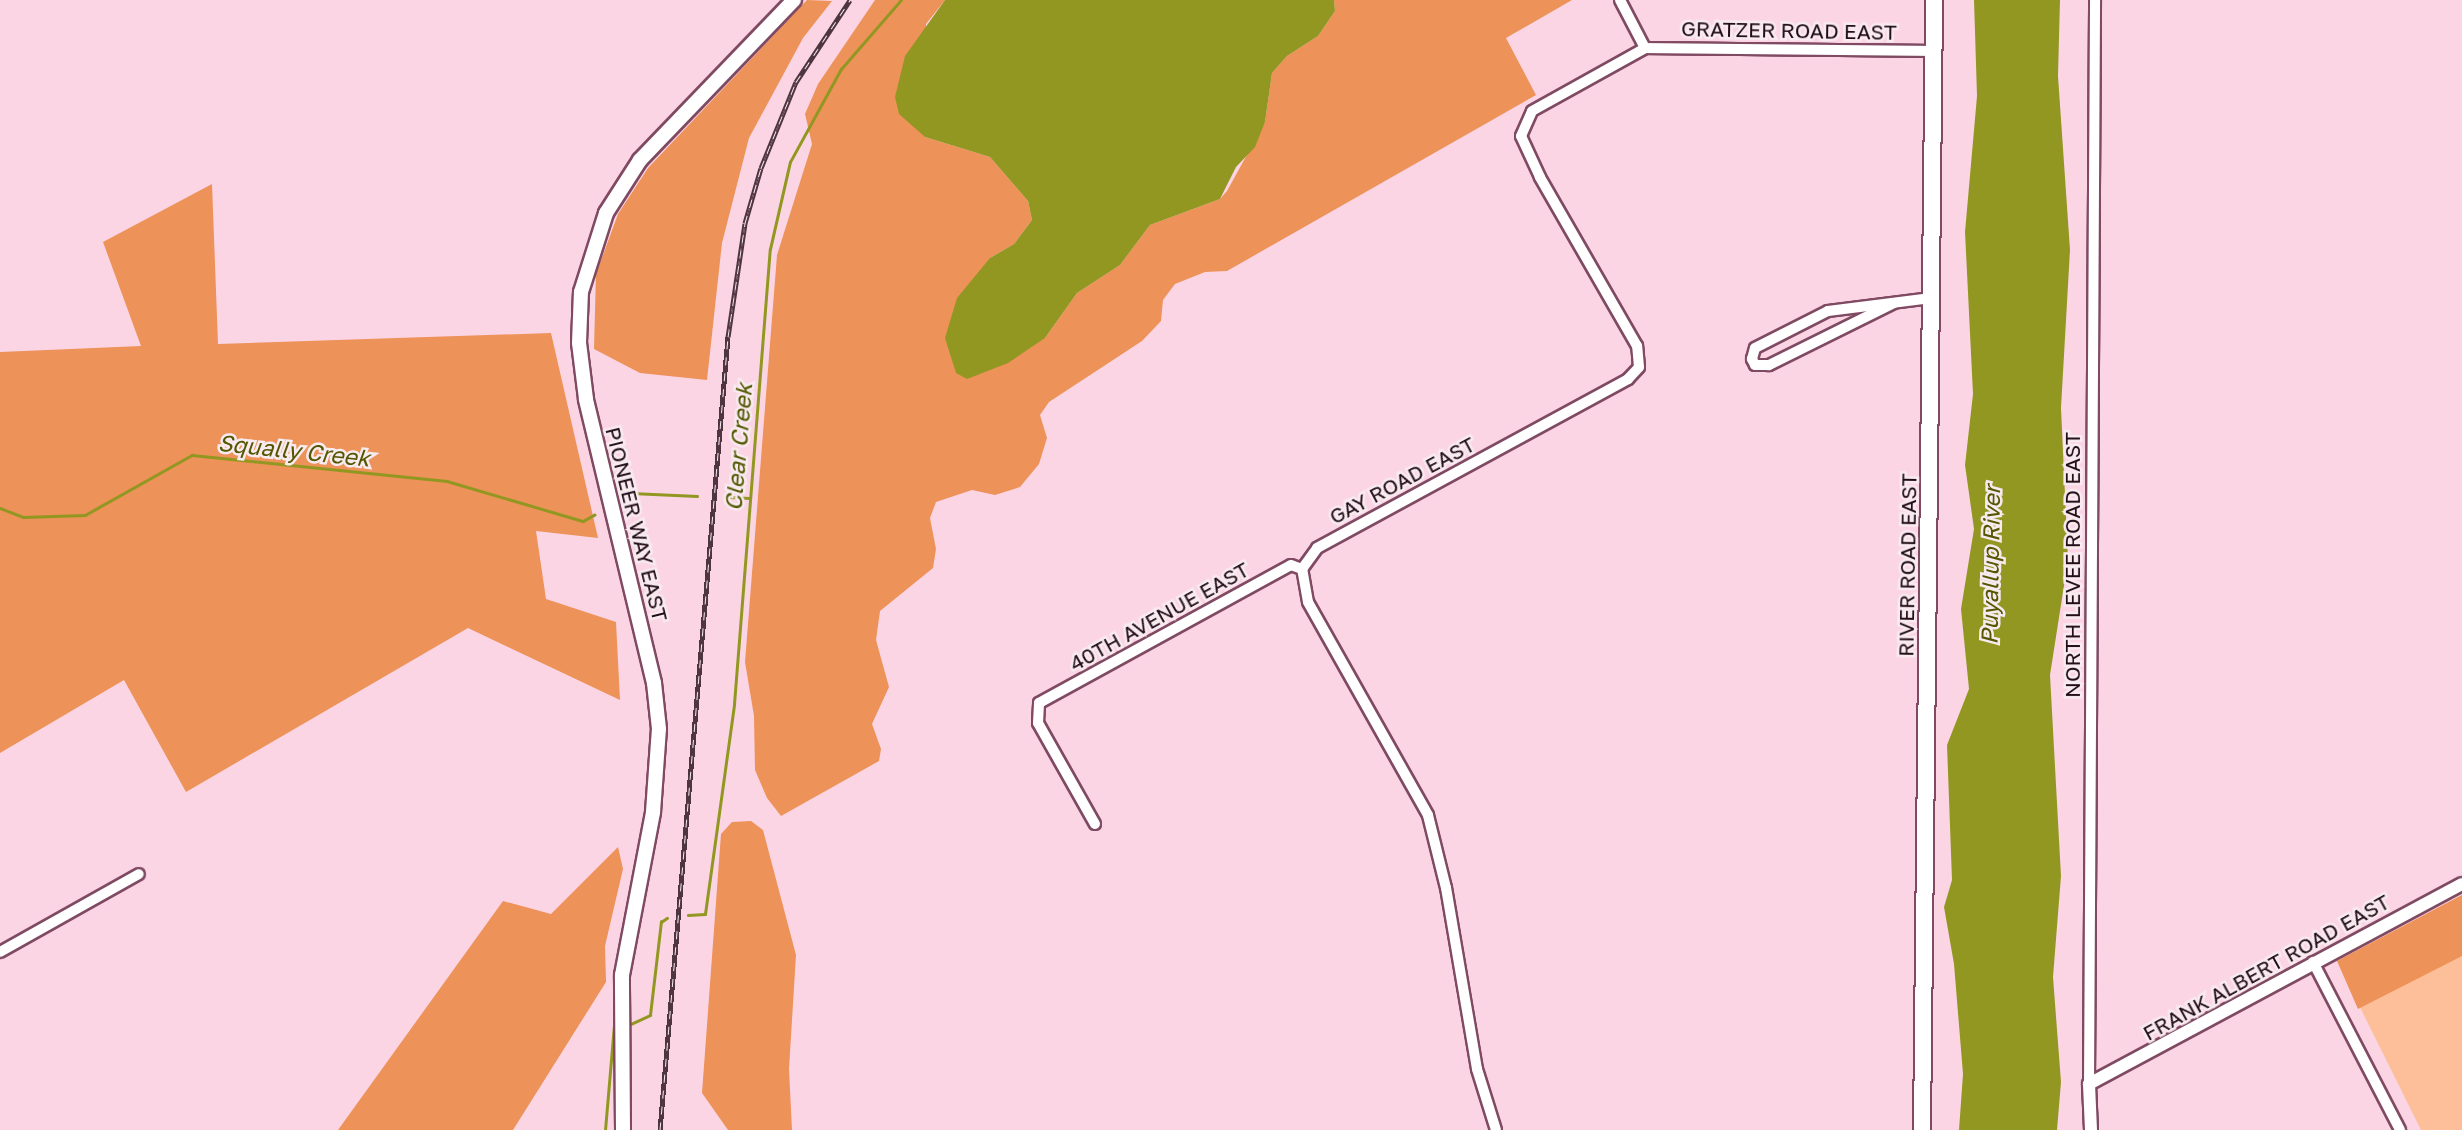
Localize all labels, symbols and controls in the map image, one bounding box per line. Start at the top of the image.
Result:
street label: GRATZER ROAD EAST [1681,16,1897,44]
water label: Clear Creek [719,382,757,512]
street label: PIONEER WAY EAST [601,424,673,624]
water label: Squally Creek [217,428,371,472]
street label: GAY ROAD EAST [1325,431,1479,529]
street label: NORTH LEVEE ROAD EAST [2059,432,2085,698]
street label: RIVER ROAD EAST [1893,473,1921,657]
water label: Puyallup River [1975,485,2005,645]
street label: 40TH AVENUE EAST [1065,556,1253,676]
street label: FRANK ALBERT ROAD EAST [2138,889,2394,1045]

